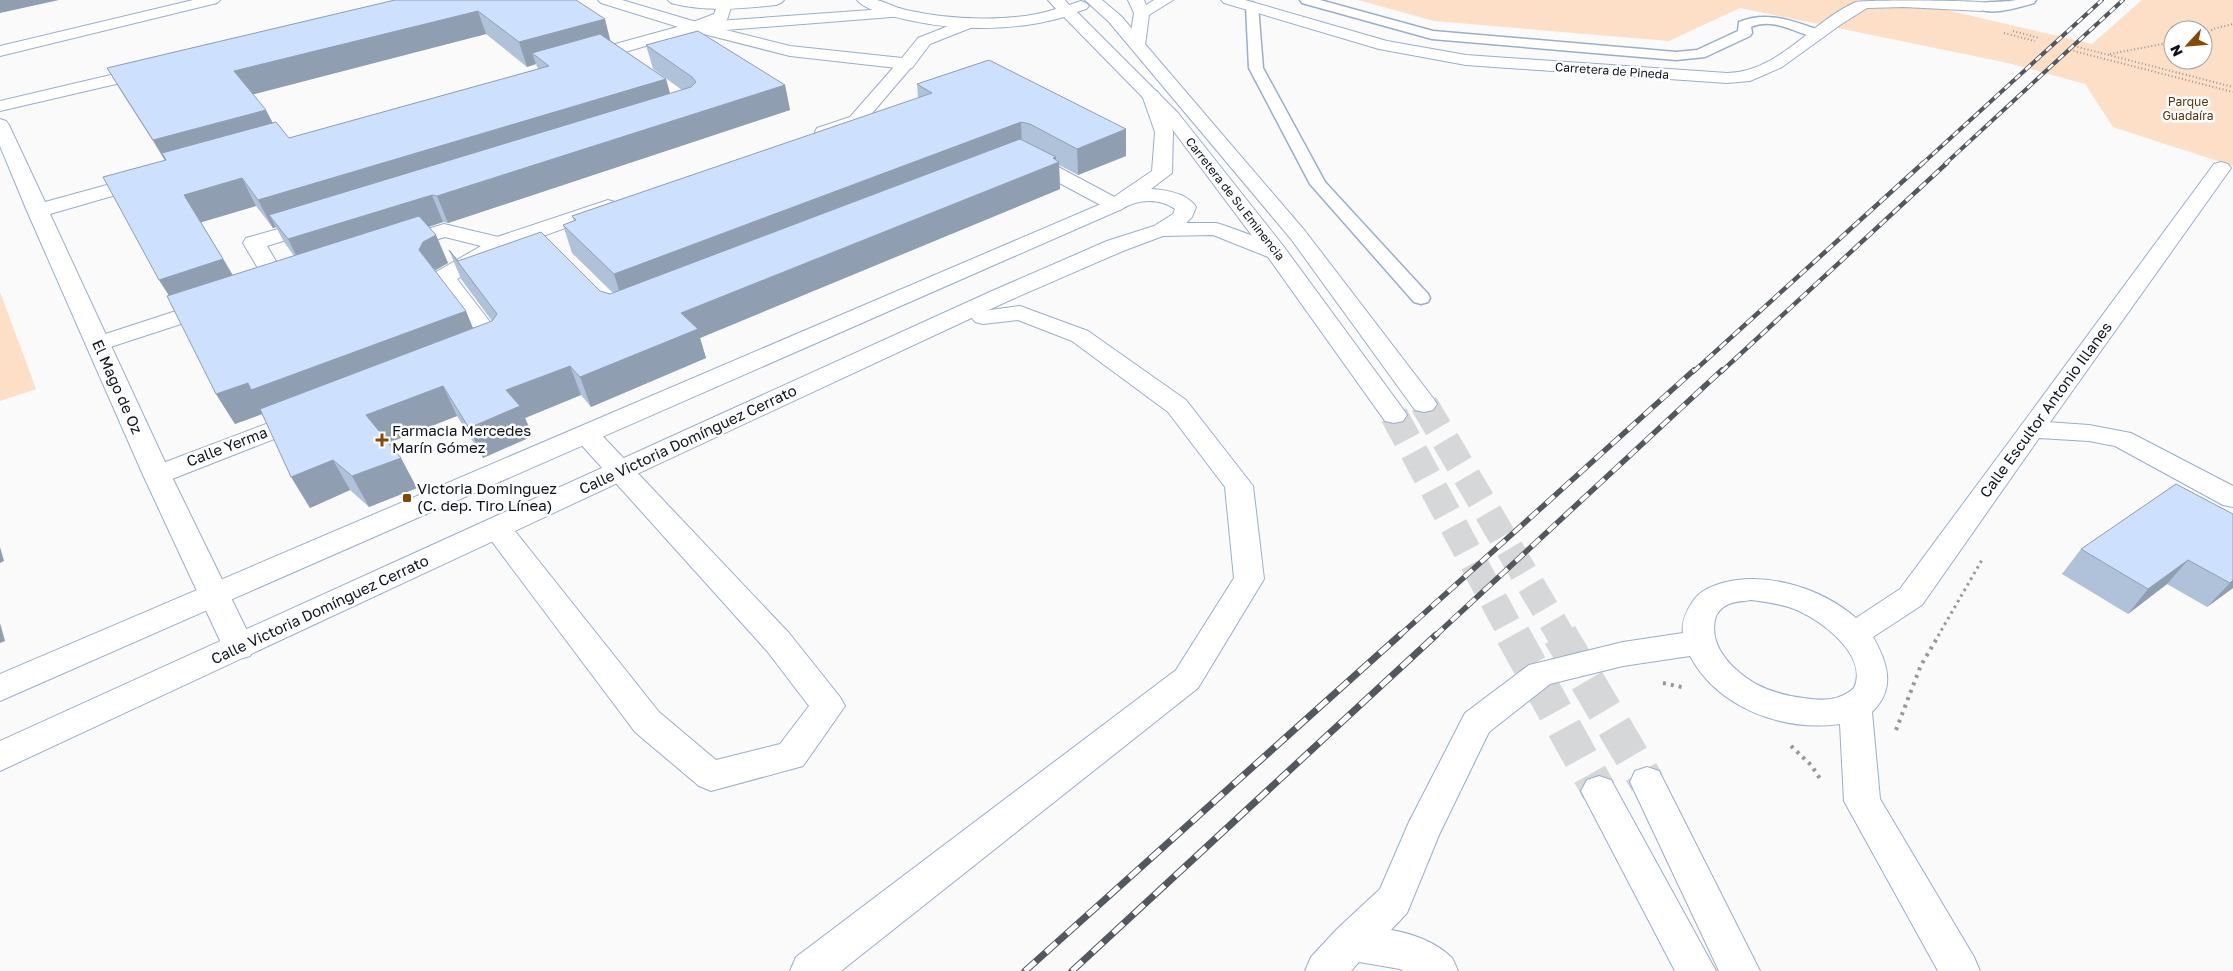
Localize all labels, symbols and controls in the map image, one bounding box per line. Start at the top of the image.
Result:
north arrow [2163,20,2213,70]
text: N [2166,42,2186,59]
street label: Carretera de Pineda [1555,59,1670,82]
park label: Parque Guadaíra [2162,94,2214,123]
street label: Carretera de Su Eminencia [1183,134,1288,263]
street label: Calle Escultor Antonio Illanes [1975,318,2115,501]
street label: El Mago de Oz [89,337,147,437]
street label: Calle Victoria Domínguez Cerrato [576,381,799,498]
place label: Farmacia Mercedes Marín Gómez [392,421,531,456]
street label: Calle Yerma [184,422,270,470]
marker: Farmacia Mercedes Marín Gómez [376,434,388,446]
place label: Victoria Dominguez (C. dep. Tiro Línea) [417,479,557,514]
marker: Victoria Dominguez (C. dep. Tiro Línea) [401,492,413,504]
street label: Calle Victoria Domínguez Cerrato [208,551,431,668]

